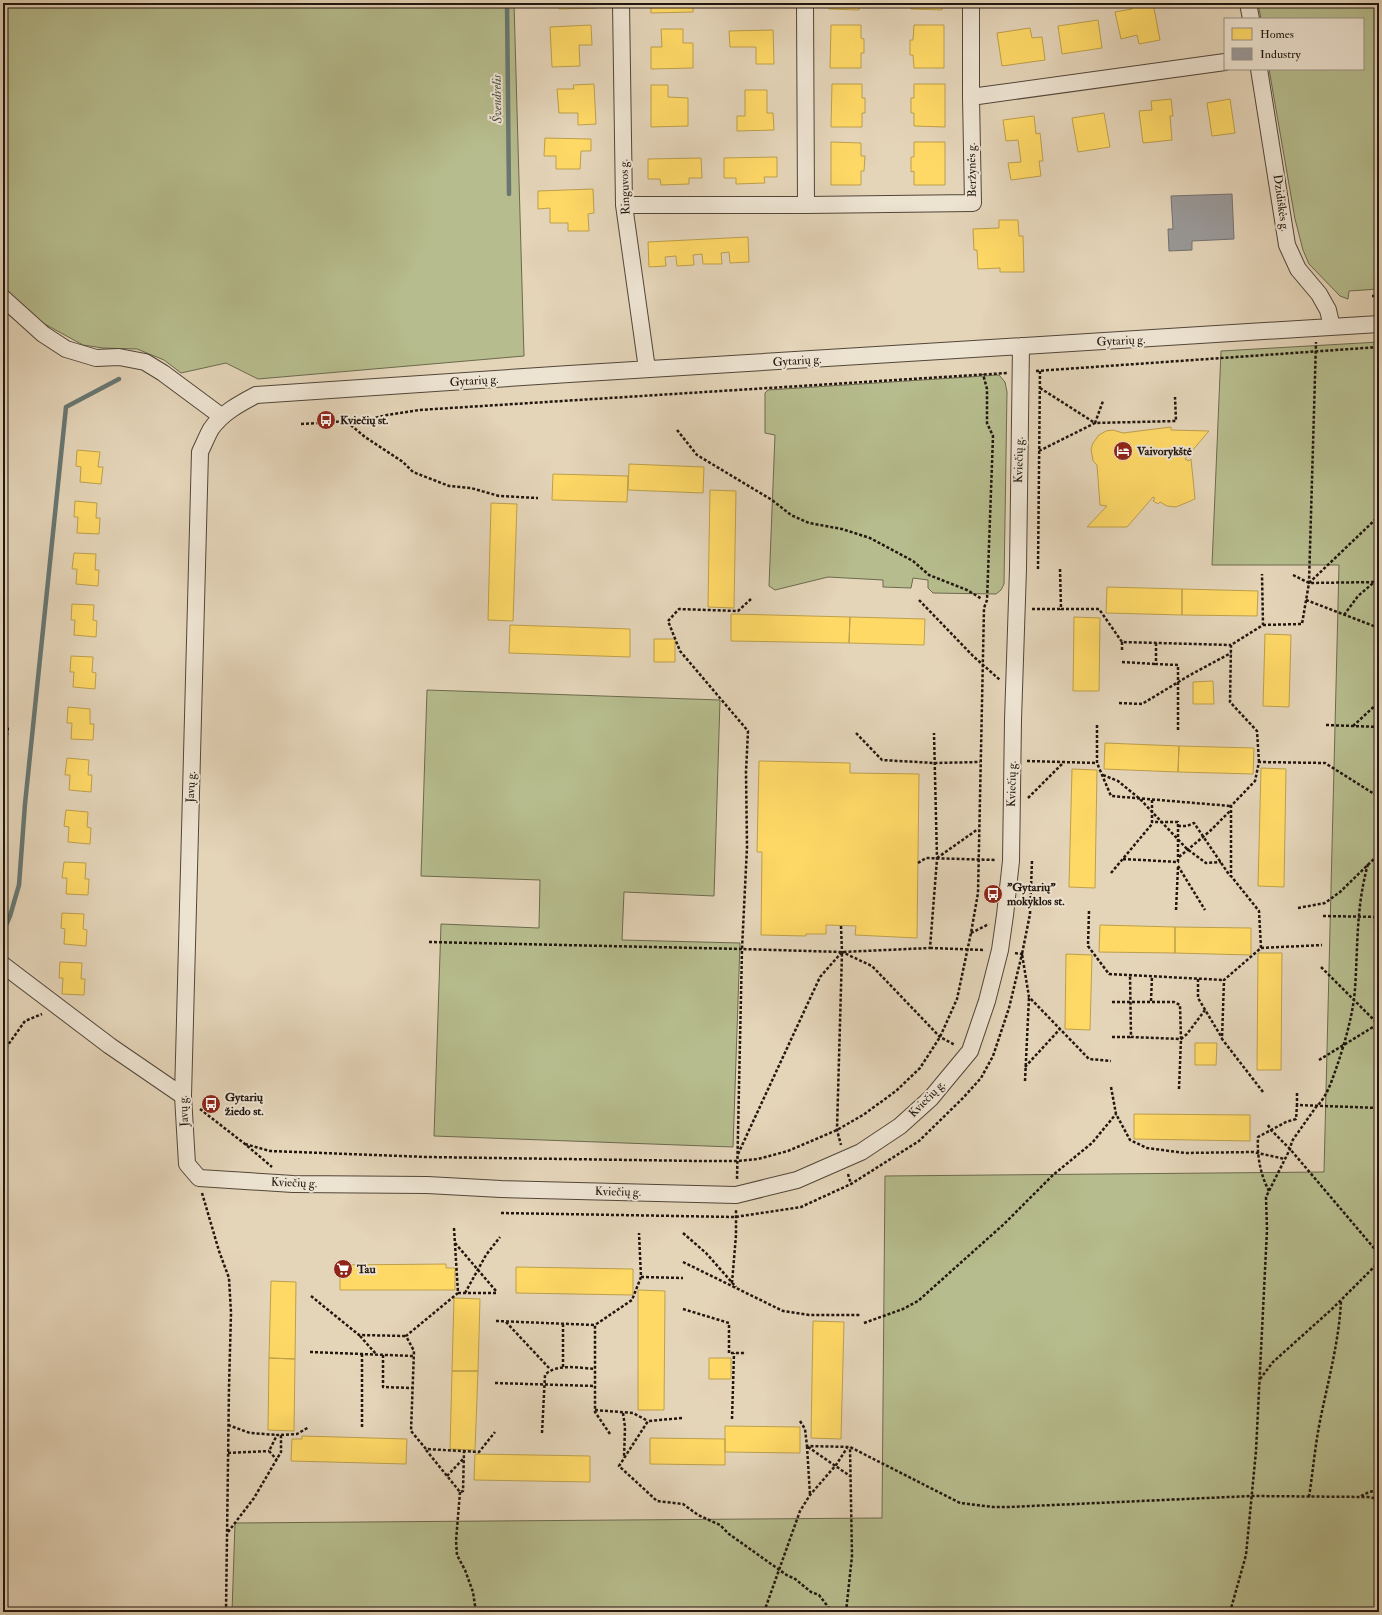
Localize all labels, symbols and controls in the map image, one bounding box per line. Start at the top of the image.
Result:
legend [1224,18,1364,70]
text: Homes [1260,27,1294,42]
text: Industry [1260,47,1302,62]
water label: Švendrelis [488,74,505,124]
street label: Beržynės g. [964,143,980,197]
street label: Ringuvos g. [617,159,633,215]
street label: Dzidiškės g. [1270,174,1292,232]
street label: Gytarių g. [1096,332,1146,350]
street label: Gytarių g. [772,352,822,370]
street label: Gytarių g. [449,372,499,390]
bus stop icon: Kviečių st. [315,409,337,431]
place label: Kviečių st. [340,413,389,428]
street label: Kviečių g. [1011,437,1027,483]
hotel icon: Vaivorykštė [1112,440,1134,462]
place label: Vaivorykštė [1136,444,1193,459]
street label: Kviečių g. [1004,761,1020,807]
street label: Javų g. [183,771,199,804]
place label: "Gytarių" mokyklos st. [1007,880,1065,909]
bus stop icon: "Gytarių" mokyklos st. [982,883,1004,905]
street label: Kviečių g. [906,1077,948,1121]
place label: Gytarių žiedo st. [224,1090,264,1119]
bus stop icon: Gytarių žiedo st. [200,1093,222,1115]
street label: Javų g. [176,1095,192,1128]
street label: Kviečių g. [271,1175,317,1191]
street label: Kviečių g. [595,1184,641,1200]
supermarket icon: Tau [332,1258,354,1280]
place label: Tau [356,1262,377,1277]

